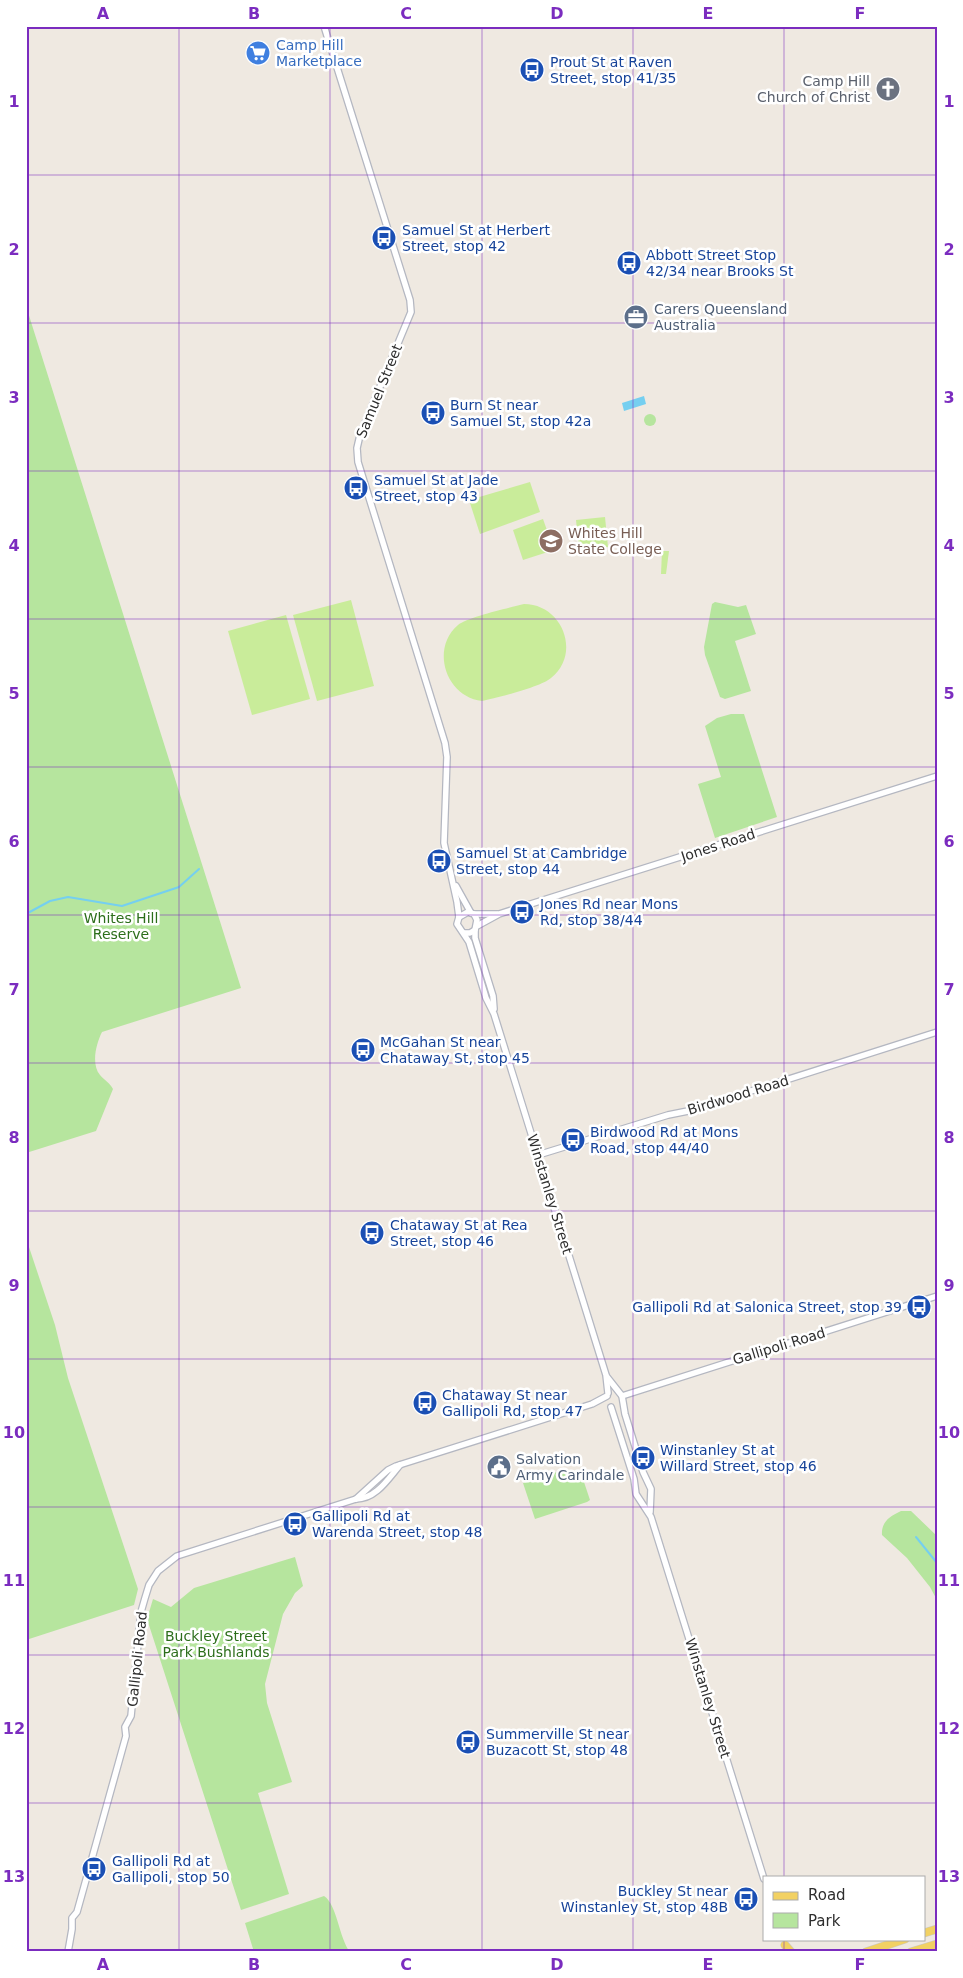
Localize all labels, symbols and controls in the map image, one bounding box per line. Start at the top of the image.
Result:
text: A [97,4,110,23]
text: B [248,4,260,23]
text: C [400,4,412,23]
text: D [550,4,564,23]
text: E [703,4,713,23]
text: F [855,4,865,23]
place label: Camp Hill Marketplace [276,37,362,69]
supermarket icon: Camp Hill Marketplace [245,40,271,66]
place label: Prout St at Raven Street, stop 41/35 [550,54,676,86]
bus stop icon: Prout St at Raven Street, stop 41/35 [519,57,545,83]
place label: Camp Hill Church of Christ [757,73,871,105]
church icon: Camp Hill Church of Christ [875,76,901,102]
text: 1 [8,92,20,111]
text: 1 [943,92,955,111]
place label: Samuel St at Herbert Street, stop 42 [402,222,550,254]
bus stop icon: Samuel St at Herbert Street, stop 42 [371,225,397,251]
text: 2 [8,240,20,259]
text: 2 [943,240,955,259]
place label: Abbott Street Stop 42/34 near Brooks St [646,247,794,279]
bus stop icon: Abbott Street Stop 42/34 near Brooks St [616,250,642,276]
place label: Carers Queensland Australia [654,301,787,333]
office icon: Carers Queensland Australia [623,304,649,330]
street label: Samuel Street [353,341,405,440]
text: 3 [8,388,20,407]
text: 3 [943,388,955,407]
place label: Burn St near Samuel St, stop 42a [450,397,591,429]
bus stop icon: Burn St near Samuel St, stop 42a [420,400,446,426]
place label: Samuel St at Jade Street, stop 43 [374,472,498,504]
bus stop icon: Samuel St at Jade Street, stop 43 [343,475,369,501]
place label: Whites Hill State College [568,525,662,557]
school or university icon: Whites Hill State College [538,528,564,554]
text: 4 [8,536,20,555]
text: 4 [943,536,955,555]
text: 5 [8,684,20,703]
text: 5 [943,684,955,703]
street label: Jones Road [678,825,757,865]
text: 6 [8,832,20,851]
text: 6 [943,832,955,851]
place label: Samuel St at Cambridge Street, stop 44 [456,845,627,877]
bus stop icon: Samuel St at Cambridge Street, stop 44 [426,848,452,874]
place label: Jones Rd near Mons Rd, stop 38/44 [539,896,678,928]
bus stop icon: Jones Rd near Mons Rd, stop 38/44 [509,899,535,925]
park label: Whites Hill Reserve [84,910,158,942]
text: 7 [8,980,20,999]
text: 7 [943,980,955,999]
place label: McGahan St near Chataway St, stop 45 [380,1034,530,1066]
bus stop icon: McGahan St near Chataway St, stop 45 [350,1037,376,1063]
street label: Birdwood Road [685,1072,791,1118]
place label: Birdwood Rd at Mons Road, stop 44/40 [590,1124,738,1156]
bus stop icon: Birdwood Rd at Mons Road, stop 44/40 [560,1127,586,1153]
text: 8 [8,1128,20,1147]
text: 8 [943,1128,955,1147]
street label: Winstanley Street [524,1132,576,1256]
place label: Chataway St at Rea Street, stop 46 [390,1217,528,1249]
bus stop icon: Chataway St at Rea Street, stop 46 [359,1220,385,1246]
text: 9 [8,1276,20,1295]
text: 9 [943,1276,955,1295]
bus stop icon: Gallipoli Rd at Salonica Street, stop 39 [906,1294,932,1320]
place label: Gallipoli Rd at Salonica Street, stop 39 [632,1299,902,1315]
street label: Gallipoli Road [731,1324,827,1368]
place label: Chataway St near Gallipoli Rd, stop 47 [442,1387,583,1419]
bus stop icon: Chataway St near Gallipoli Rd, stop 47 [412,1390,438,1416]
text: 10 [3,1423,25,1442]
text: 10 [938,1423,960,1442]
place label: Winstanley St at Willard Street, stop 46 [660,1442,817,1474]
bus stop icon: Winstanley St at Willard Street, stop 46 [630,1445,656,1471]
place label: Salvation Army Carindale [516,1451,624,1483]
public building icon: Salvation Army Carindale [486,1454,512,1480]
place label: Gallipoli Rd at Warenda Street, stop 48 [312,1508,482,1540]
bus stop icon: Gallipoli Rd at Warenda Street, stop 48 [282,1511,308,1537]
text: 11 [3,1571,25,1590]
text: 11 [938,1571,960,1590]
street label: Gallipoli Road [124,1610,150,1708]
park label: Buckley Street Park Bushlands [163,1628,269,1660]
street label: Winstanley Street [682,1636,734,1760]
text: 12 [3,1719,25,1738]
text: 12 [938,1719,960,1738]
place label: Summerville St near Buzacott St, stop 48 [486,1726,629,1758]
bus stop icon: Summerville St near Buzacott St, stop 48 [455,1729,481,1755]
place label: Gallipoli Rd at Gallipoli, stop 50 [112,1853,230,1885]
bus stop icon: Gallipoli Rd at Gallipoli, stop 50 [81,1856,107,1882]
text: 13 [3,1867,25,1886]
text: 13 [938,1867,960,1886]
legend [763,1876,926,1940]
place label: Buckley St near Winstanley St, stop 48B [561,1883,728,1915]
bus stop icon: Buckley St near Winstanley St, stop 48B [733,1886,759,1912]
text: Road [808,1886,846,1904]
text: Park [808,1912,841,1930]
text: A [97,1955,110,1974]
text: B [248,1955,260,1974]
text: C [400,1955,412,1974]
text: D [550,1955,564,1974]
text: E [703,1955,713,1974]
text: F [855,1955,865,1974]

